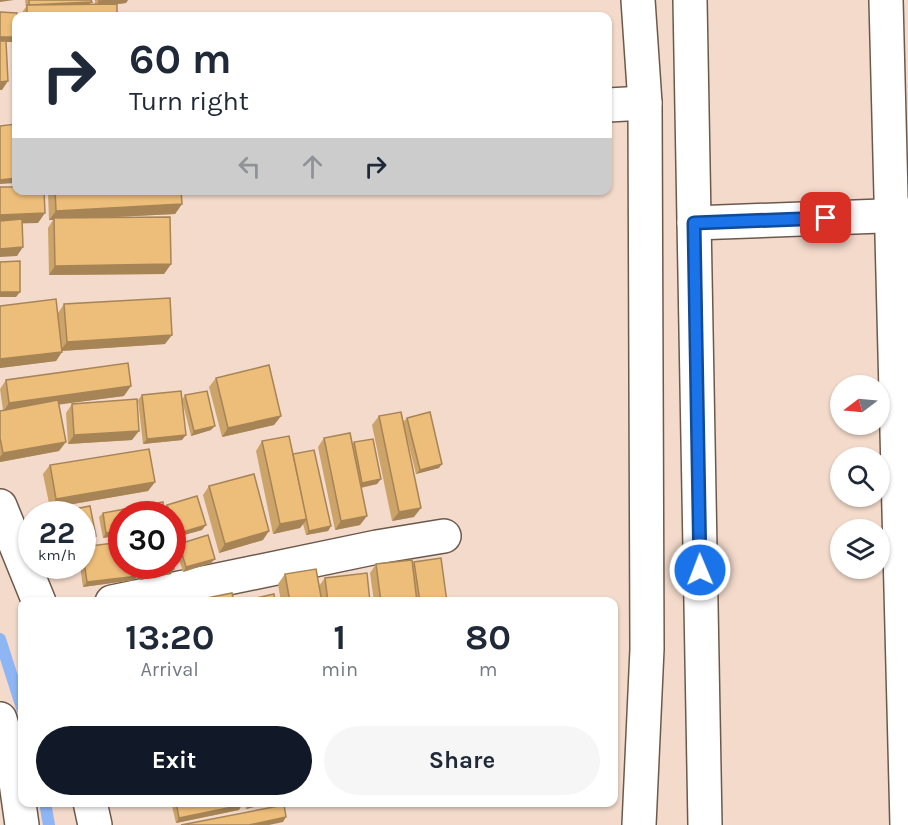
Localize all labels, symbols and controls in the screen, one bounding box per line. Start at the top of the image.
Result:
text: 60 m [129,34,232,84]
icon: right [30,36,108,114]
text: Turn right [129,85,249,117]
icon: left [233,150,266,183]
icon: ahead [296,150,329,183]
icon: right [359,150,392,183]
pin [800,192,851,243]
icon: arrive [809,201,842,234]
north arrow [830,375,890,435]
map controls [830,375,890,579]
button: search [830,447,890,507]
speed limit sign: 30 [108,501,186,579]
text: 22 [39,515,75,551]
button: layers [830,519,890,579]
position arrow [668,538,732,602]
text: km/h [38,546,76,564]
text: 13:20 [125,616,214,658]
text: 1 [333,616,346,658]
text: 80 [465,616,511,658]
text: Arrival [140,658,199,681]
text: min [321,658,358,681]
text: m [479,658,497,681]
button: Exit [36,726,312,795]
button: Share [324,726,600,795]

